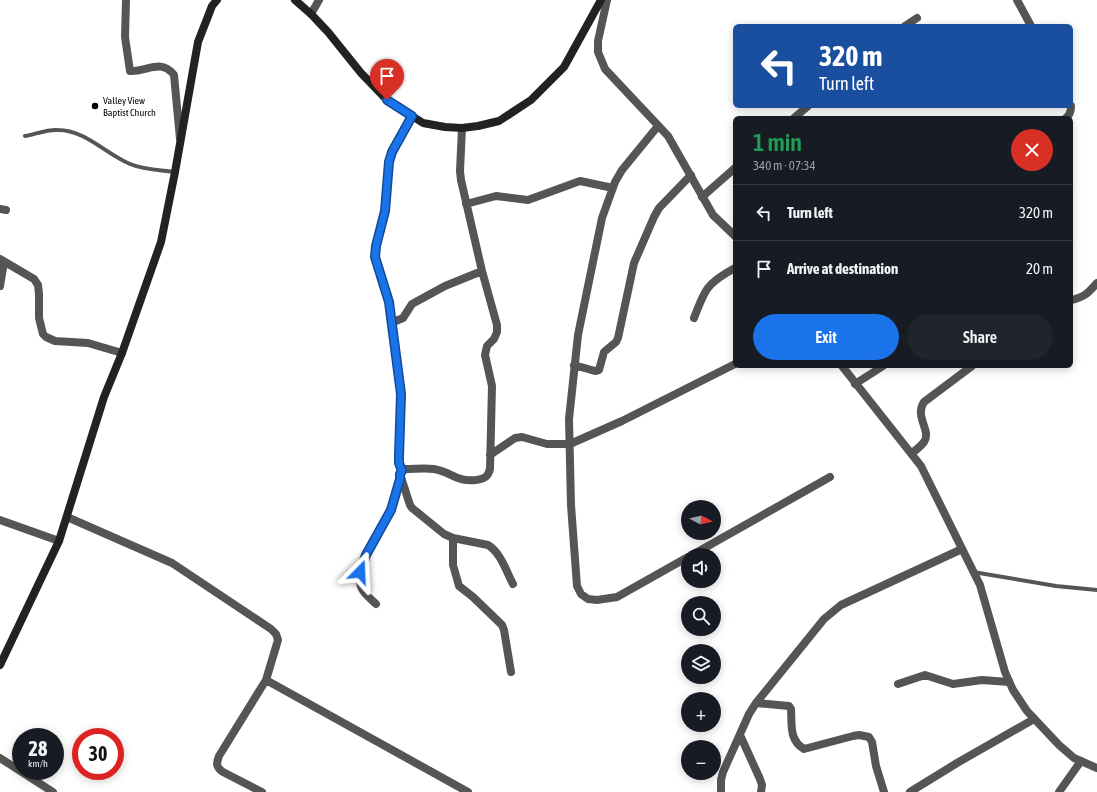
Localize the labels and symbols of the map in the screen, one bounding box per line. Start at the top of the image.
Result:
pin [370,59,404,100]
place label: Valley View Baptist Church [103,95,156,118]
marker: Valley View Baptist Church [90,101,100,111]
north arrow [681,500,721,540]
position arrow [339,551,381,593]
speed limit sign: 30 [72,728,124,780]

